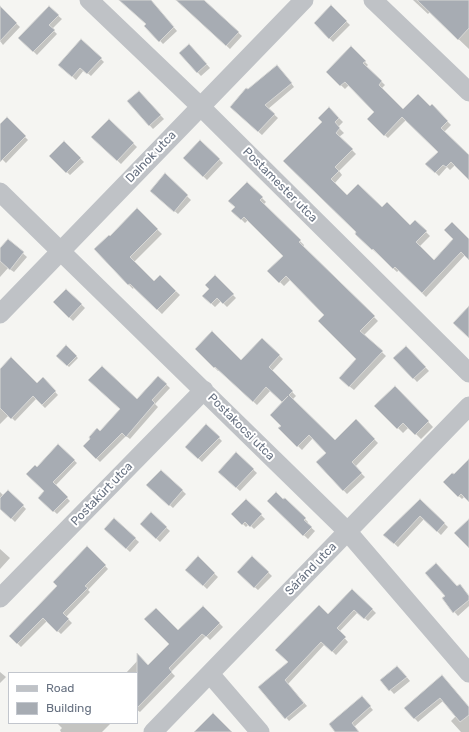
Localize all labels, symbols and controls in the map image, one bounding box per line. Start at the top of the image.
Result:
street label: Dalnok utca [123,128,179,186]
street label: Postamester utca [240,145,320,225]
street label: Postakocsi utca [205,391,277,463]
street label: Postakürt utca [68,459,136,529]
street label: Sáránd utca [282,540,340,598]
legend [8,672,138,724]
text: Road [46,681,74,695]
text: Building [46,701,92,715]

